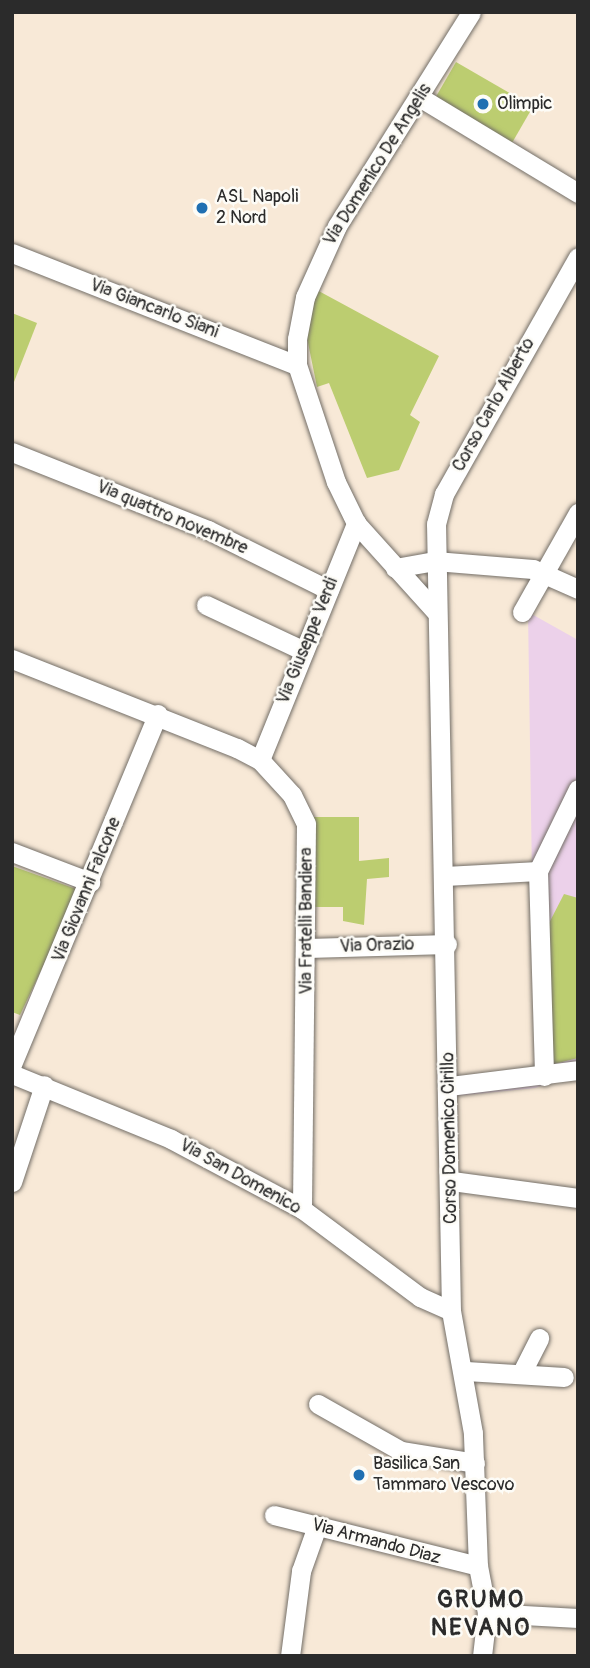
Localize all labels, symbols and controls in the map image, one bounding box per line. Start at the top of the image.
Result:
street label: Via Domenico De Angelis [319,80,437,250]
place label: Olimpic [497,93,552,115]
marker: Olimpic [475,96,491,112]
place label: ASL Napoli 2 Nord [216,187,298,230]
marker: ASL Napoli 2 Nord [194,200,210,216]
street label: Via Giancarlo Siani [87,275,221,343]
street label: Corso Carlo Alberto [448,334,540,476]
street label: Via quattro novembre [93,476,251,560]
street label: Via Giuseppe Verdi [273,574,343,708]
street label: Via Giovanni Falcone [48,814,126,966]
street label: Via Fratelli Bandiera [296,847,318,995]
street label: Via Orazio [339,934,415,958]
street label: Corso Domenico Cirillo [438,1052,462,1224]
street label: Via San Domenico [175,1135,305,1219]
place label: Basilica San Tammaro Vescovo [373,1454,515,1496]
marker: Basilica San Tammaro Vescovo [351,1467,367,1483]
street label: Via Armando Diaz [309,1514,443,1570]
district label: GRUMO NEVANO [432,1586,530,1642]

